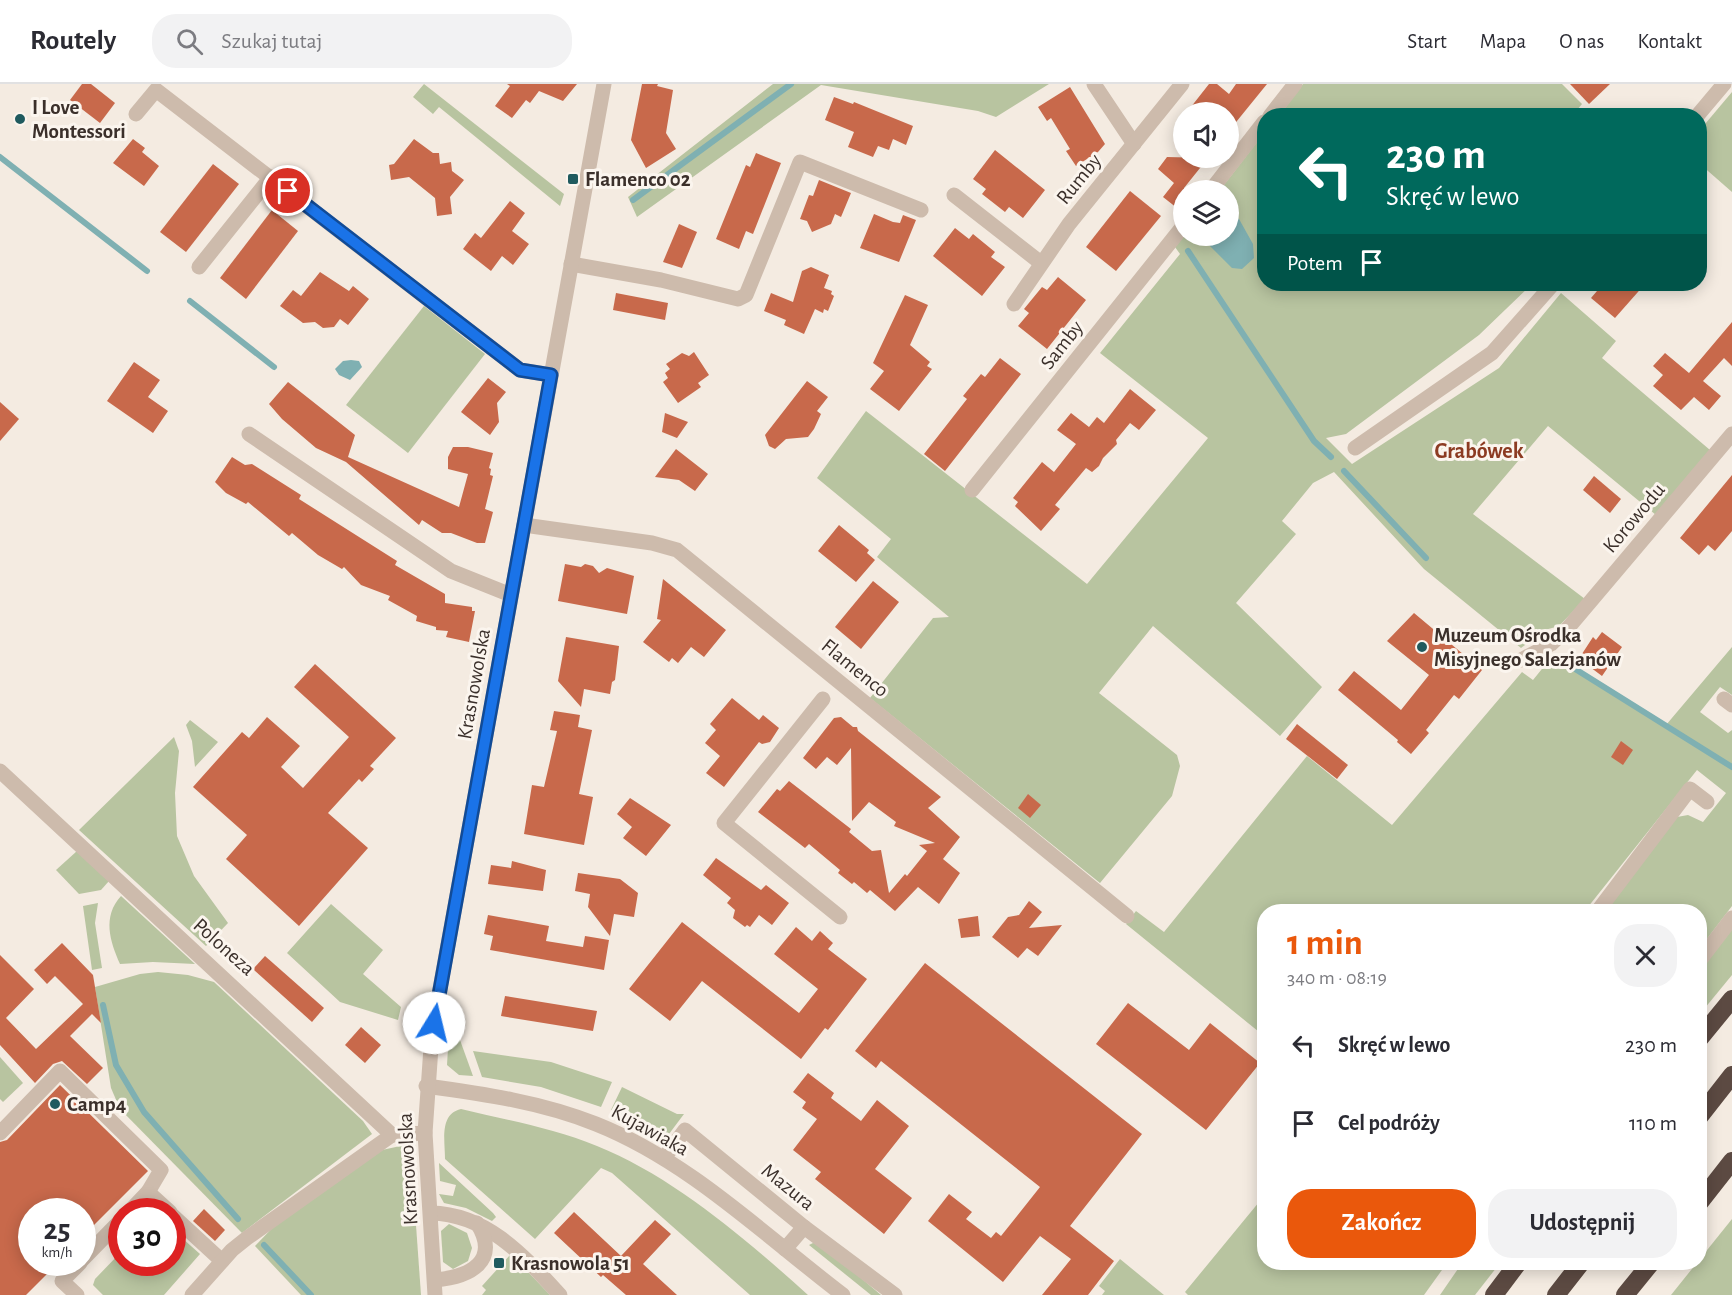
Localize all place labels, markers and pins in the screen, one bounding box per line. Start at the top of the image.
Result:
place label: I Love Montessori [32,97,126,142]
marker: I Love Montessori [13,112,27,126]
pin [262,165,313,216]
place label: Flamenco 02 [585,169,691,190]
marker: Flamenco 02 [566,172,580,186]
place label: Muzeum Ośrodka Misyjnego Salezjanów [1434,625,1621,670]
marker: Muzeum Ośrodka Misyjnego Salezjanów [1415,640,1429,654]
place label: Camp4 [67,1094,126,1115]
marker: Camp4 [48,1097,62,1111]
place label: Krasnowola 51 [511,1253,630,1274]
marker: Krasnowola 51 [492,1256,506,1270]

